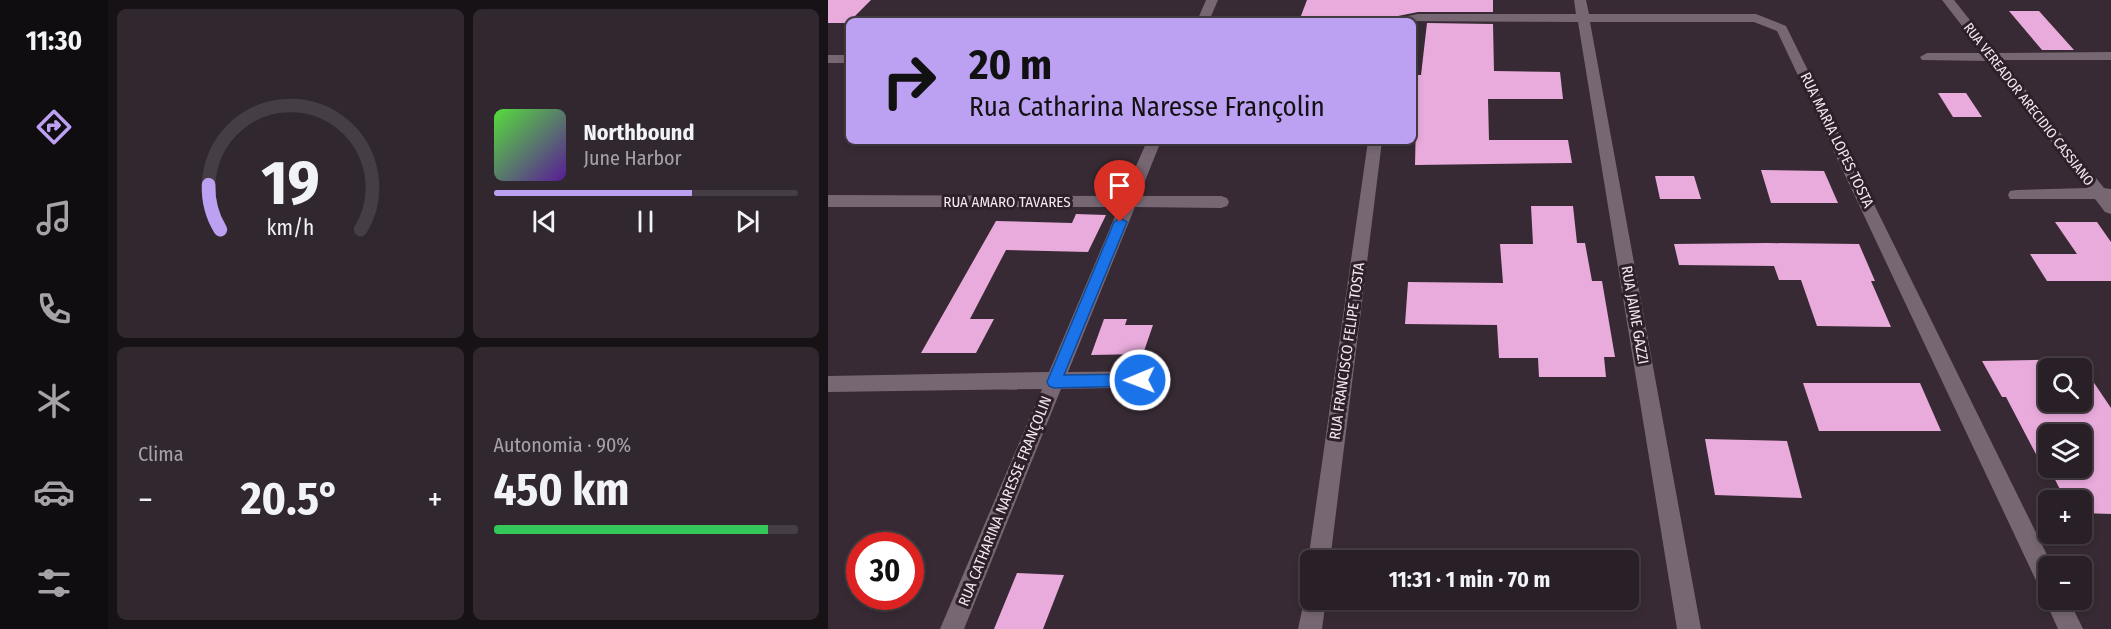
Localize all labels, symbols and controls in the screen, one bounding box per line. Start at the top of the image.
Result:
street label: RUA VEREADOR ARECIDIO CASSIANO [1960,20,2098,189]
text: 11:30 [26,25,82,57]
text: 20 m [969,40,1052,90]
icon: right [870,42,948,120]
street label: RUA MARIA LOPES TOSTA [1796,69,1878,211]
text: Rua Catharina Naresse Françolin [969,91,1325,123]
icon: directions [33,106,75,148]
text: Northbound [584,119,694,146]
text: June Harbor [584,146,682,170]
text: 19 [261,147,320,222]
pin [1094,160,1145,222]
icon: arrive [1103,169,1136,202]
street label: RUA AMARO TAVARES [943,193,1071,211]
icon: music [33,197,75,239]
icon: previous [528,205,561,238]
icon: pause [629,205,662,238]
icon: next [731,205,764,238]
text: km/h [266,216,314,242]
street label: RUA FRANCISCO FELIPE TOSTA [1326,261,1368,441]
street label: RUA JAIME GAZZI [1617,264,1653,366]
icon: phone [33,288,75,330]
position arrow [1108,348,1172,412]
map controls [2038,358,2092,610]
button: search [2038,358,2092,412]
icon: climate [33,380,75,422]
street label: RUA CATHARINA NARESSE FRANÇOLIN [955,393,1055,609]
button: layers [2038,424,2092,478]
text: Autonomia · 90% [494,433,631,457]
text: Clima [138,442,183,466]
text: 450 km [494,463,629,517]
icon: car [33,471,75,513]
text: 20.5° [241,472,340,526]
text: − [138,480,153,520]
text: + [427,480,442,520]
button: + [2038,490,2092,544]
speed limit sign: 30 [846,532,924,610]
button: − [2038,556,2092,610]
icon: filters [33,562,75,604]
text: 11:31 · 1 min · 70 m [1389,566,1550,593]

